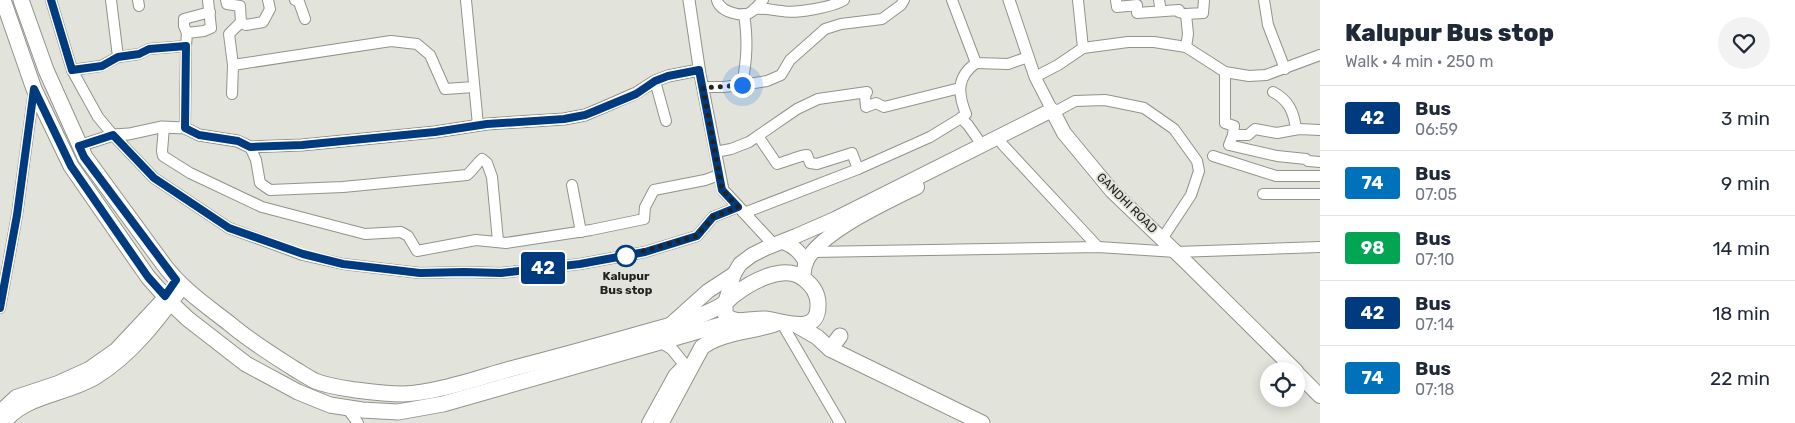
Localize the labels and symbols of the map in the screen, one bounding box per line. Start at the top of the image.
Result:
your location [730,73,755,98]
street label: GANDHI ROAD [1094,170,1160,236]
marker: Kalupur Bus stop [615,245,637,267]
line badge: 42 [520,252,566,284]
place label: Kalupur Bus stop [600,269,653,297]

